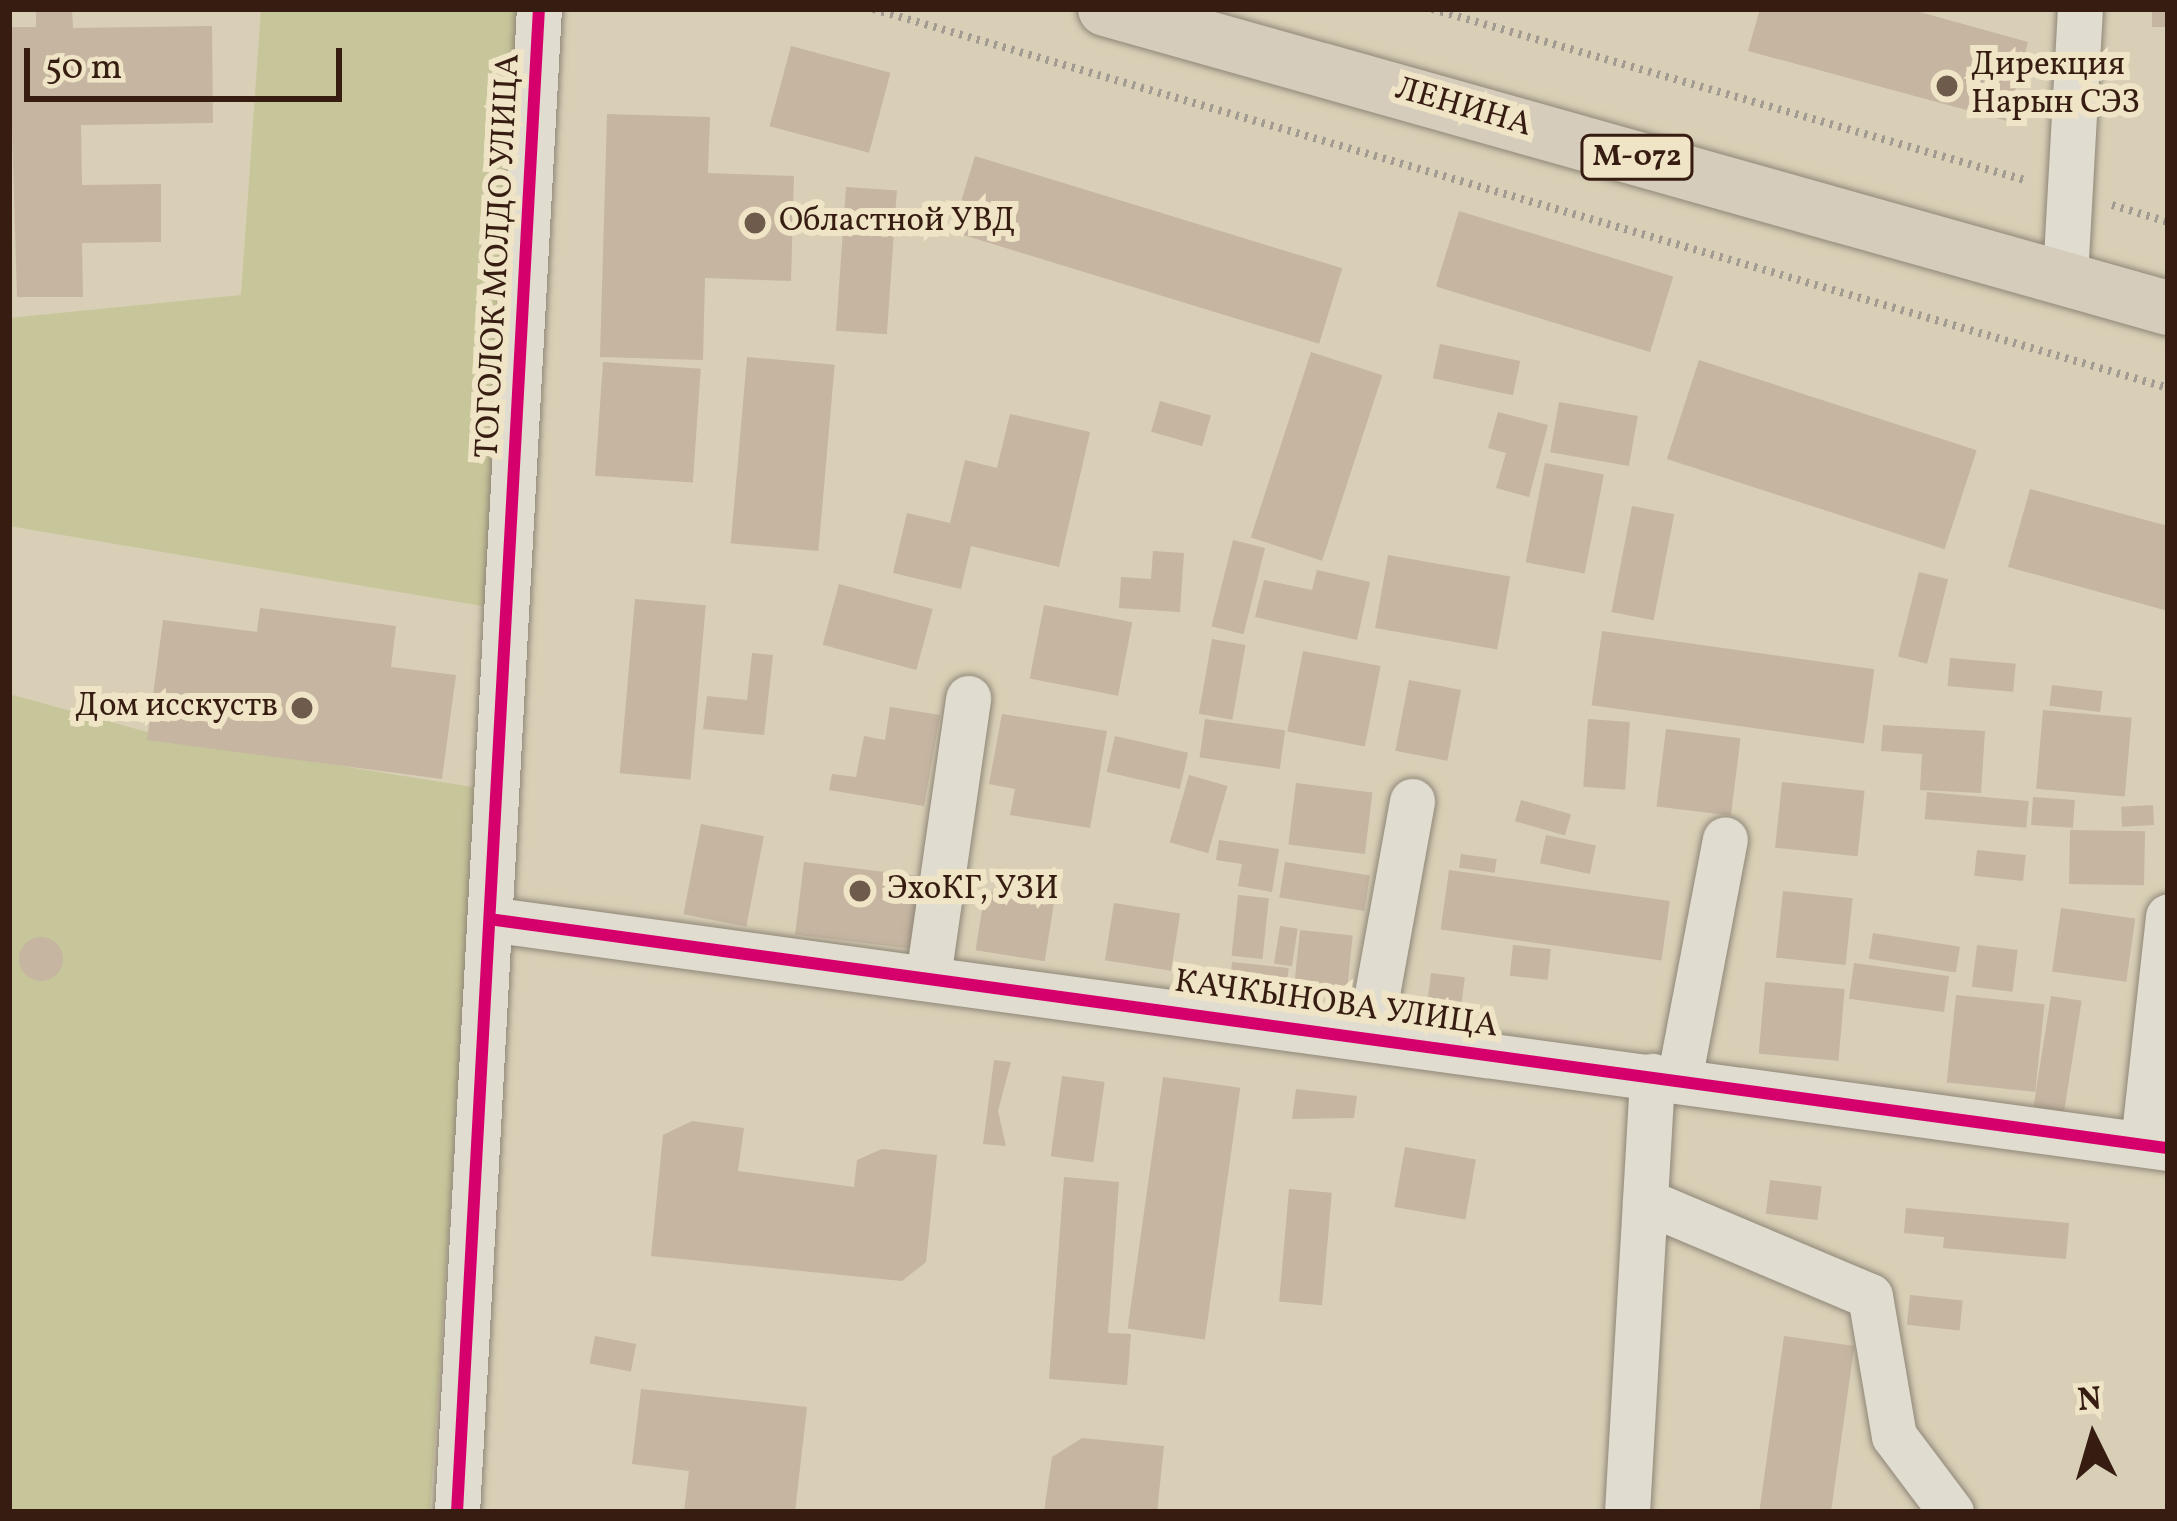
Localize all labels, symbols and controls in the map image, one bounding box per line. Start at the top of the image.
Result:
scale bar [30,24,348,98]
text: 50 m [45,44,122,94]
place label: Дирекция Нарын СЭЗ [1971,47,2140,125]
street label: ТОГОЛОК МОЛДО УЛИЦА [470,53,530,459]
street label: ЛЕНИНА [1390,71,1536,147]
marker: Дирекция Нарын СЭЗ [1934,73,1960,99]
road number: М-072 [1580,133,1694,181]
place label: Областной УВД [779,203,1016,243]
marker: Областной УВД [742,210,768,236]
place label: Дом исскуств [75,688,278,728]
marker: Дом исскуств [289,695,315,721]
place label: ЭхоКГ, УЗИ [887,871,1059,911]
marker: ЭхоКГ, УЗИ [844,875,876,907]
street label: КАЧКЫНОВА УЛИЦА [1172,964,1500,1048]
north arrow [2033,1377,2153,1497]
text: N [2076,1377,2104,1425]

